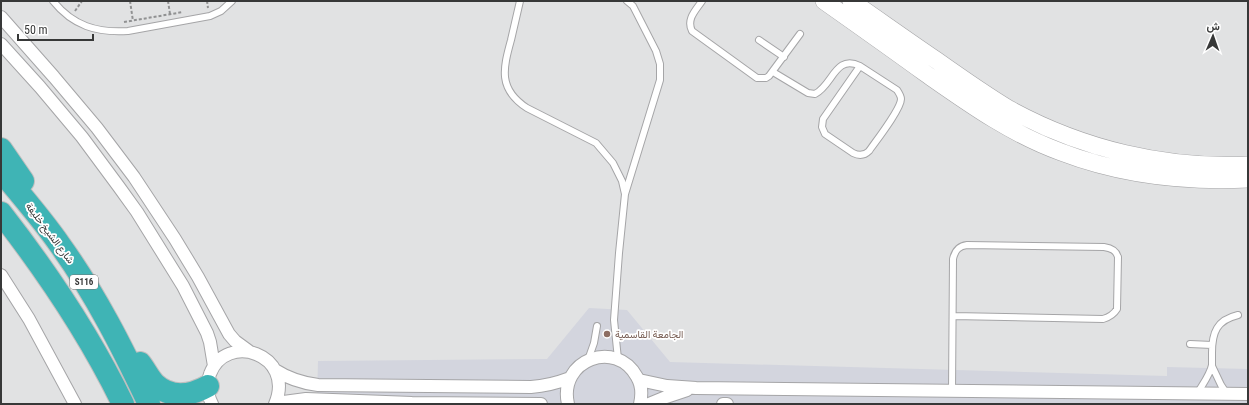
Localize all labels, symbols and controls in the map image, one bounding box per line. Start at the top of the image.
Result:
scale bar [18,16,93,42]
north arrow [1193,16,1233,56]
text: ش [1206,20,1220,33]
text: 50 m [24,23,48,37]
street label: شارع الشيخ خليفة [23,201,76,266]
road number: S116 [70,275,98,289]
marker: الجامعة القاسمية [602,329,612,339]
place label: الجامعة القاسمية [615,329,683,341]

